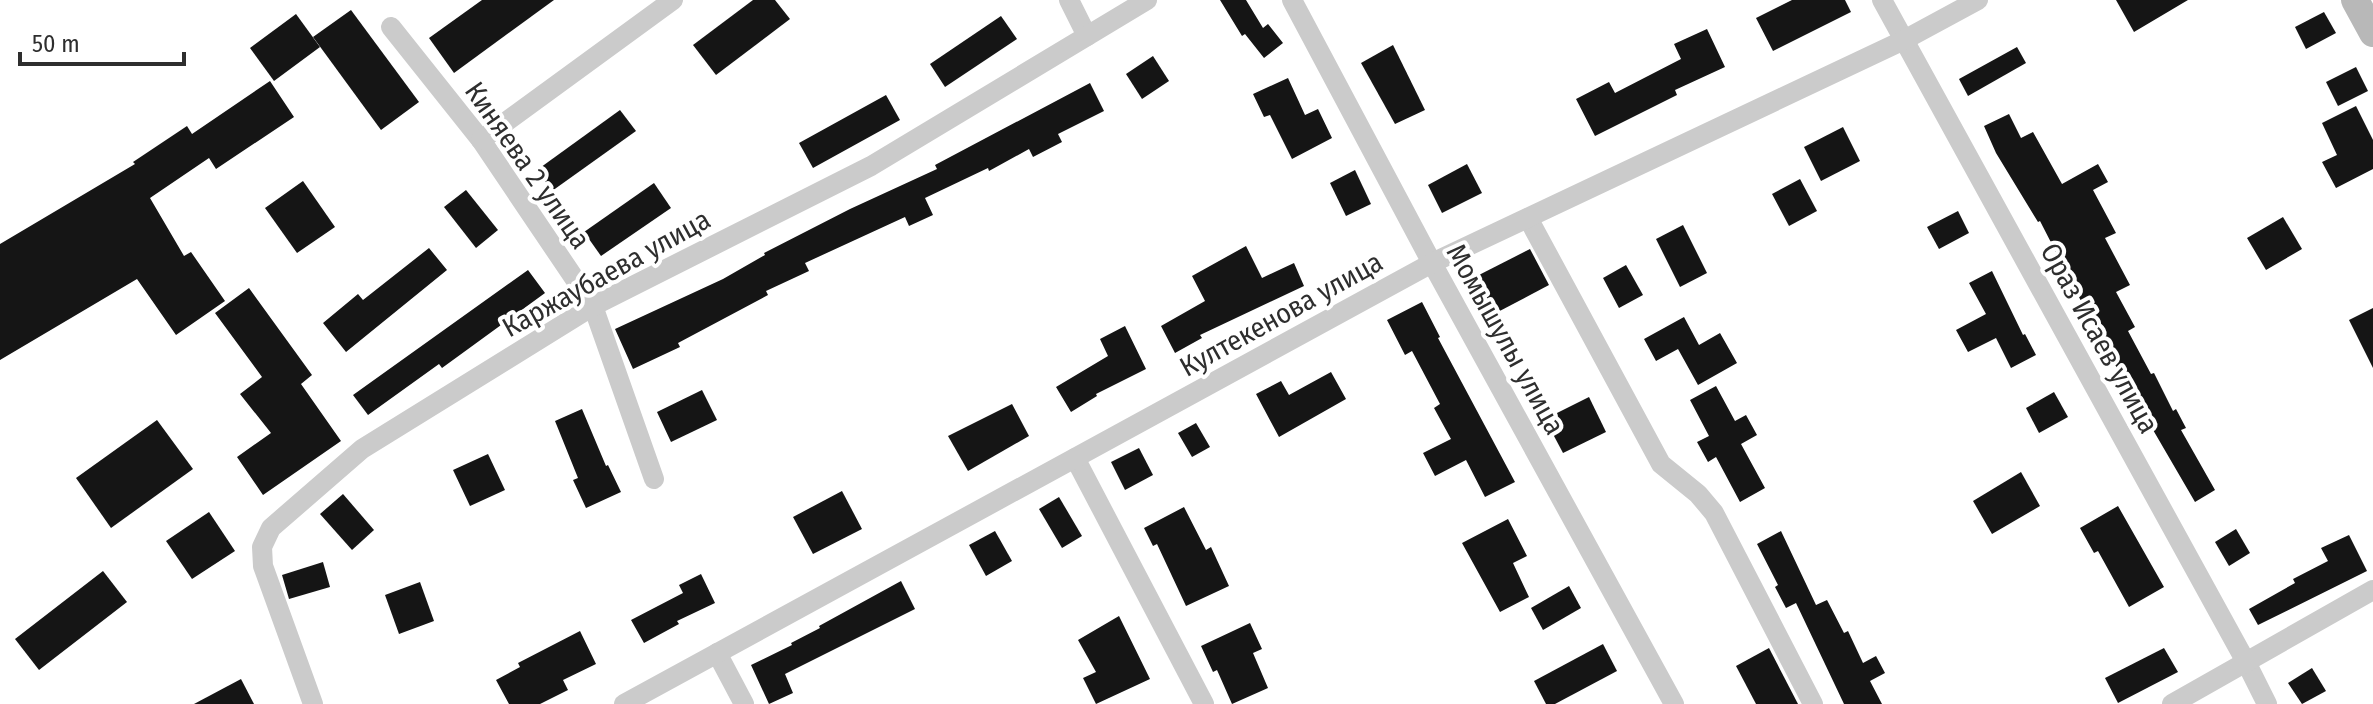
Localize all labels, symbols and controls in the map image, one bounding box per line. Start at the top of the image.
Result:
scale bar [20,16,184,66]
text: 50 m [32,30,80,58]
street label: Киняева 2 улица [458,76,597,255]
street label: Каржаубаева улица [497,203,716,344]
street label: Момышулы улица [1440,238,1571,440]
street label: Ораз Исаев улица [2034,238,2165,439]
street label: Култекенова улица [1174,245,1388,384]

